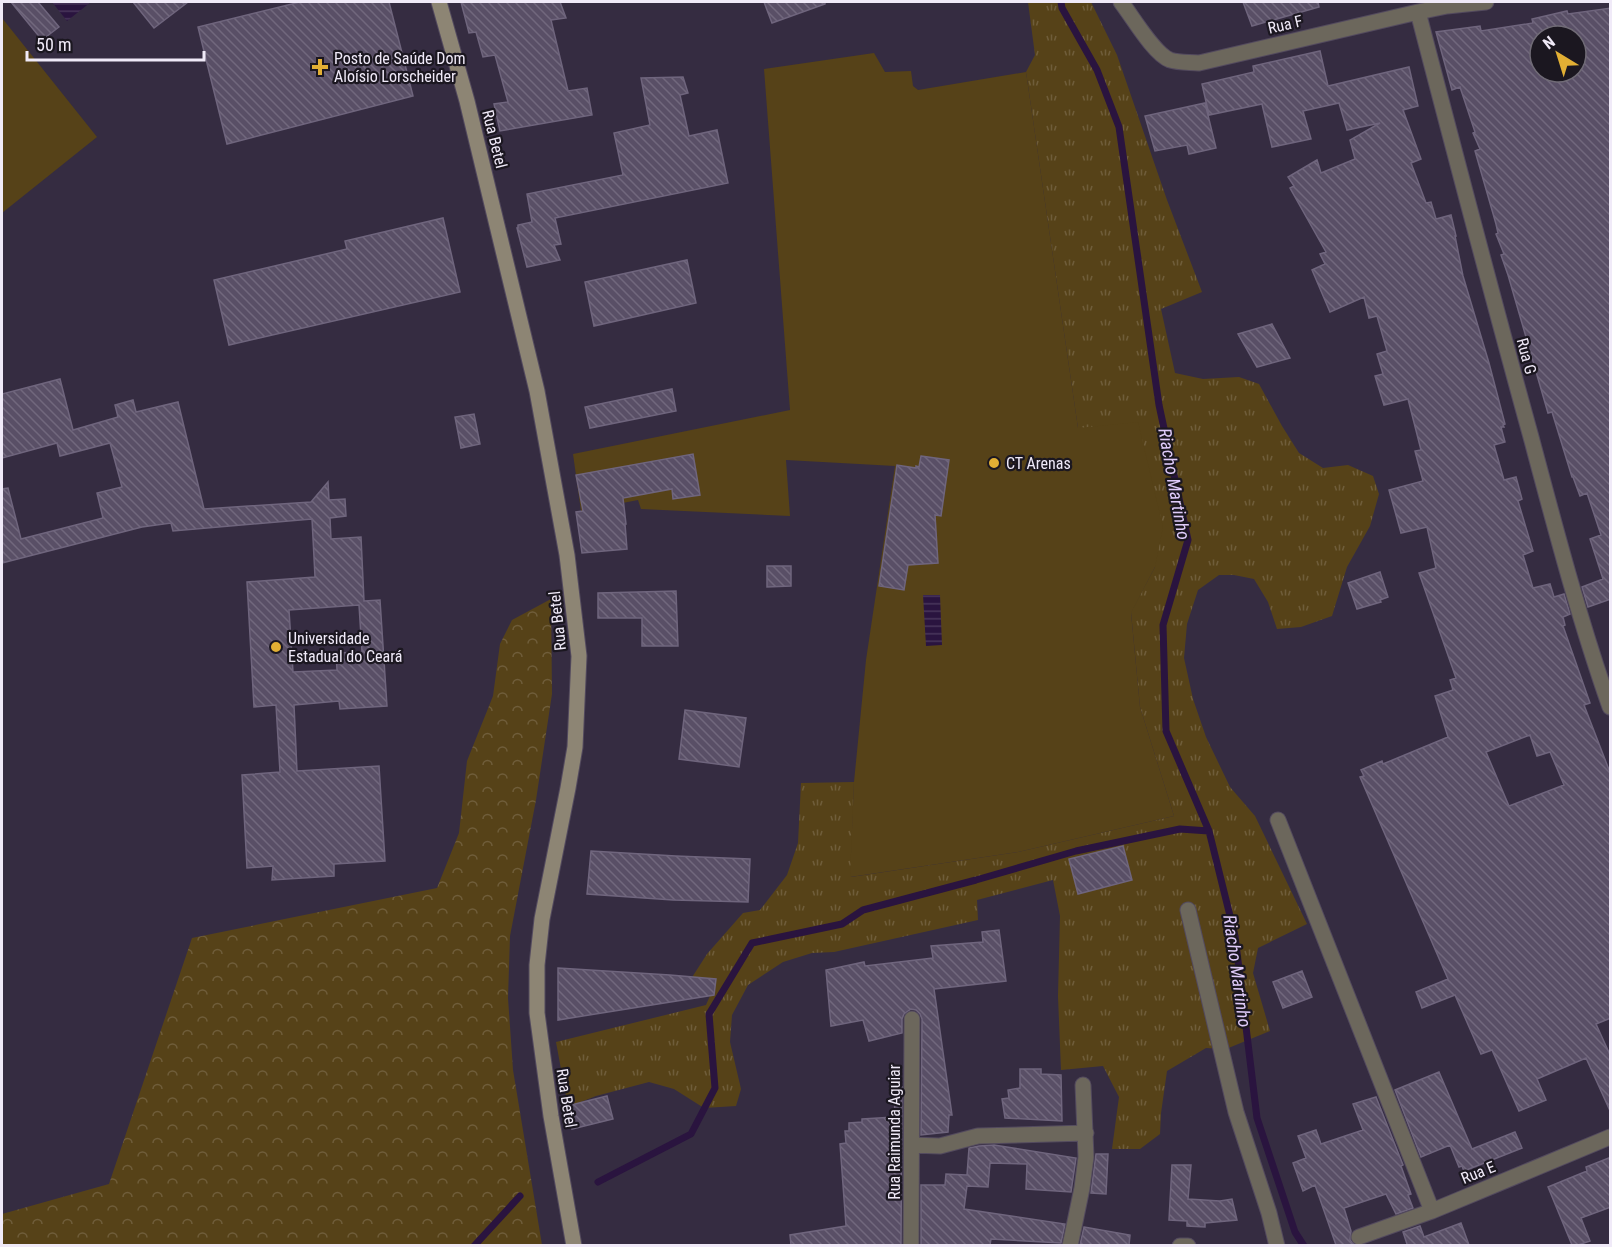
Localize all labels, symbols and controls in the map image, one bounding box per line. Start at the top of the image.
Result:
street label: Rua F [1266,11,1305,38]
scale bar [27,24,204,62]
north arrow [1528,24,1588,84]
text: N [1539,32,1559,53]
text: 50 m [36,34,71,55]
place label: Posto de Saúde Dom Aloísio Lorscheider [334,49,466,86]
marker: Posto de Saúde Dom Aloísio Lorscheider [311,58,329,76]
street label: Rua Betel [478,108,511,170]
street label: Rua G [1513,336,1540,376]
water label: Riacho Martinho [1154,426,1195,541]
place label: CT Arenas [1006,454,1071,473]
marker: CT Arenas [987,456,1001,470]
street label: Rua Betel [545,590,570,652]
place label: Universidade Estadual do Ceará [288,629,402,666]
marker: Universidade Estadual do Ceará [269,640,283,654]
water label: Riacho Martinho [1219,913,1256,1028]
street label: Rua Raimunda Aguiar [885,1064,904,1200]
street label: Rua Betel [552,1067,581,1129]
street label: Rua E [1458,1157,1498,1188]

